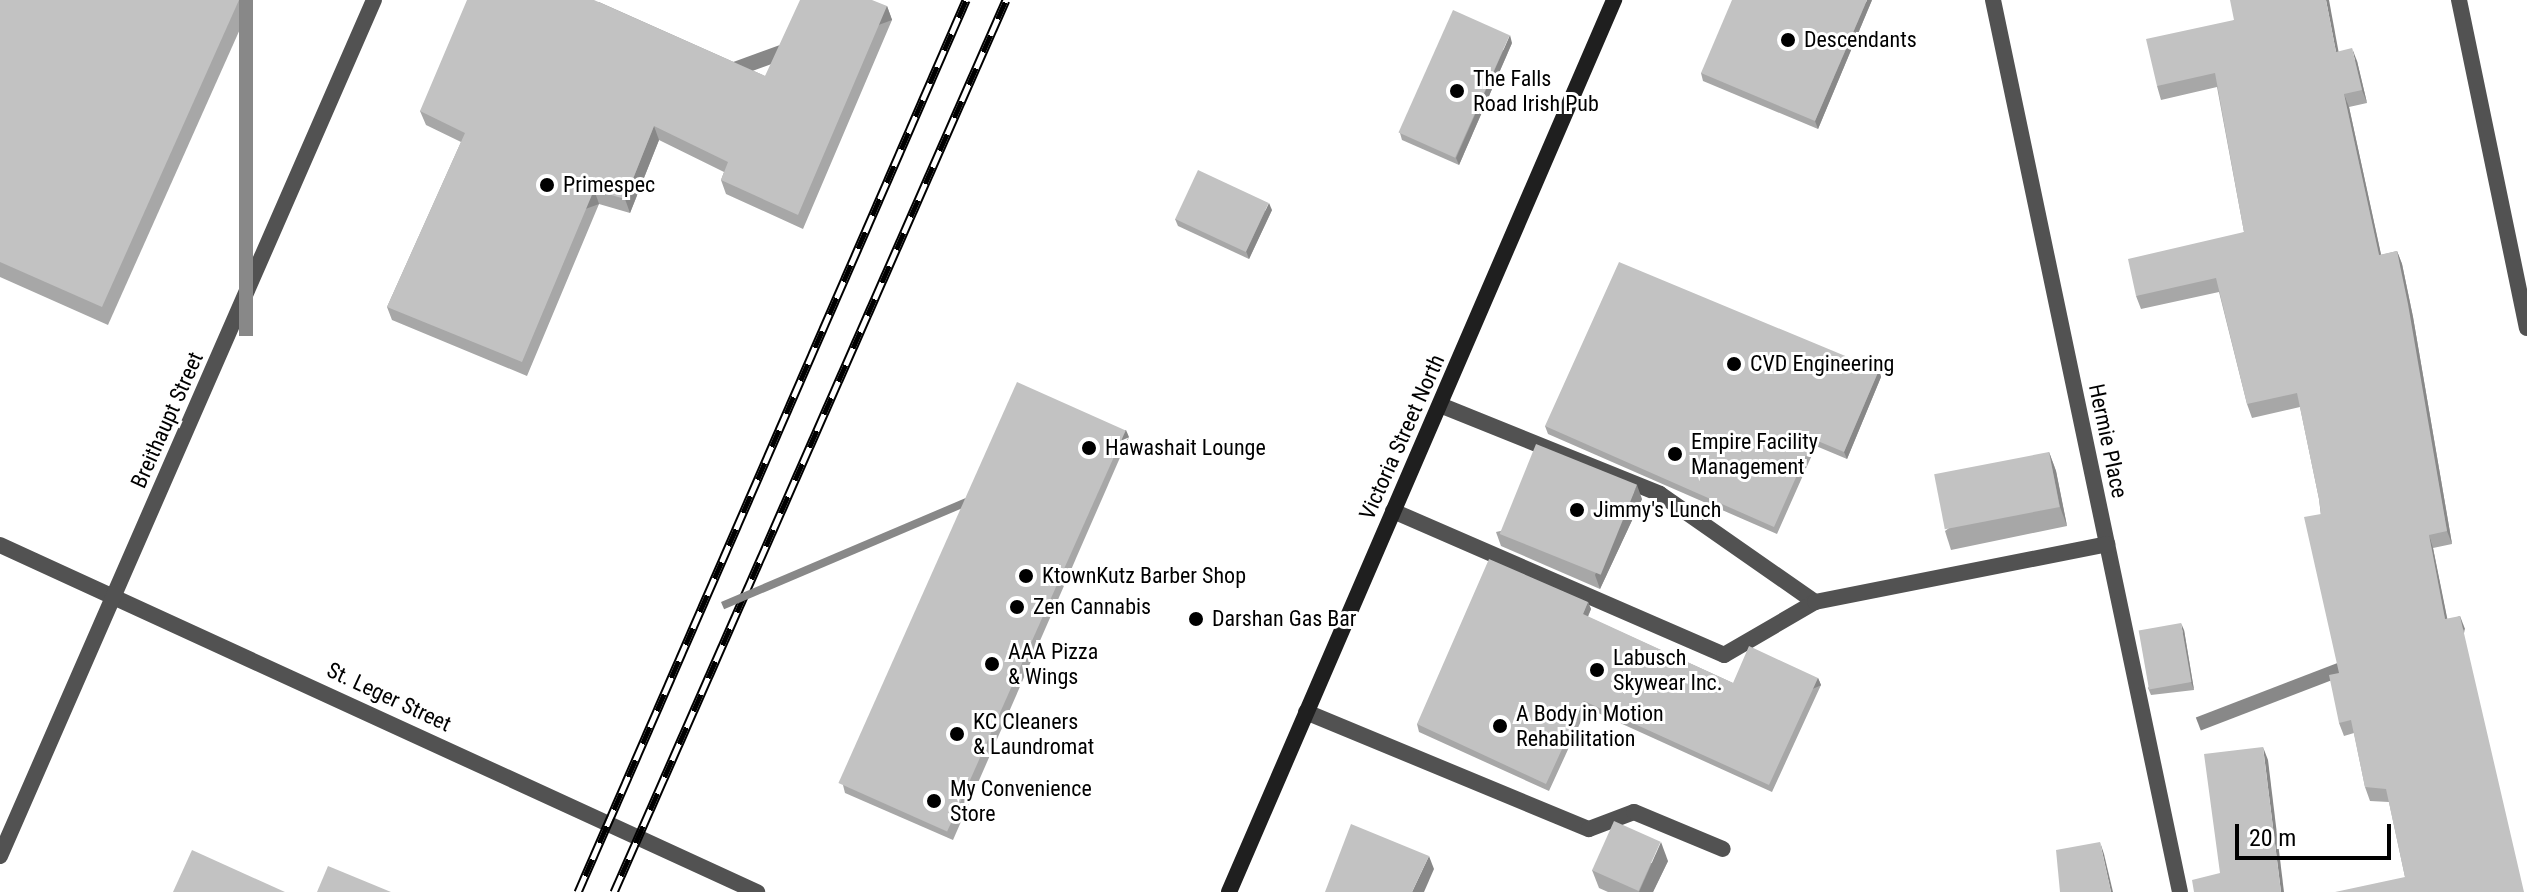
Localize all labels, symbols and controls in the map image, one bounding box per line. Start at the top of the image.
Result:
place label: Descendants [1804,27,1917,53]
marker: Descendants [1779,31,1797,49]
place label: The Falls Road Irish Pub [1473,65,1599,116]
marker: The Falls Road Irish Pub [1448,82,1466,100]
place label: Primespec [563,172,655,198]
marker: Primespec [538,176,556,194]
street label: Breithaupt Street [125,348,209,492]
street label: Victoria Street North [1354,350,1450,524]
place label: CVD Engineering [1750,351,1894,377]
marker: CVD Engineering [1725,355,1743,373]
street label: Hermie Place [2083,382,2133,500]
place label: Empire Facility Management [1691,428,1818,480]
place label: Hawashait Lounge [1105,435,1266,461]
marker: Hawashait Lounge [1080,439,1098,457]
marker: Empire Facility Management [1666,445,1684,463]
place label: Jimmy's Lunch [1593,497,1721,523]
marker: Jimmy's Lunch [1568,501,1586,519]
place label: KtownKutz Barber Shop [1042,563,1246,589]
marker: KtownKutz Barber Shop [1017,567,1035,585]
place label: Zen Cannabis [1033,594,1151,620]
marker: Zen Cannabis [1008,598,1026,616]
place label: Darshan Gas Bar [1212,606,1357,632]
marker: Darshan Gas Bar [1187,610,1205,628]
place label: AAA Pizza & Wings [1008,638,1098,690]
place label: Labusch Skywear Inc. [1613,644,1723,696]
marker: AAA Pizza & Wings [983,655,1001,673]
street label: St. Leger Street [323,657,455,737]
marker: Labusch Skywear Inc. [1588,661,1606,679]
place label: A Body in Motion Rehabilitation [1516,700,1664,752]
place label: KC Cleaners & Laundromat [973,708,1094,760]
marker: A Body in Motion Rehabilitation [1491,717,1509,735]
marker: KC Cleaners & Laundromat [948,725,966,743]
place label: My Convenience Store [950,775,1092,826]
marker: My Convenience Store [925,792,943,810]
scale bar [2239,808,2395,858]
text: 20 m [2249,824,2296,852]

